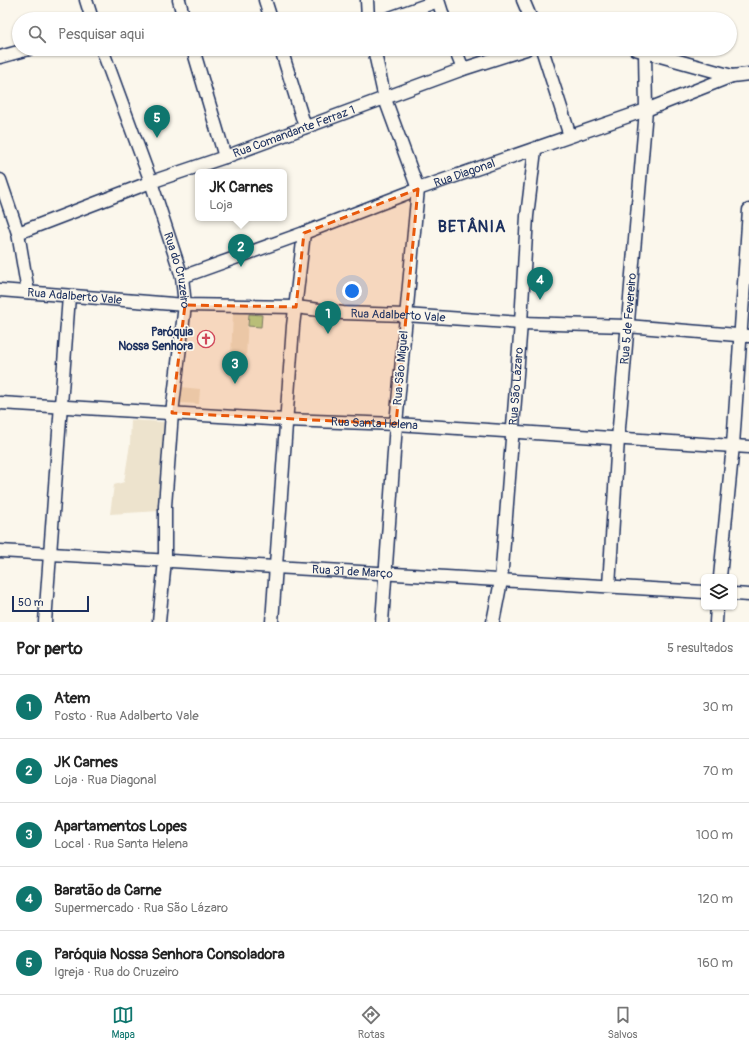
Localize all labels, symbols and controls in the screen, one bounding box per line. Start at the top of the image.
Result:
search box [12,12,737,56]
icon: search [26,23,48,45]
text: Pesquisar aqui [58,25,144,44]
street label: Rua Comandante Ferraz 1 [231,102,357,161]
pin: 5 [144,105,170,138]
street label: Rua Diagonal [432,155,497,190]
popup [195,169,287,221]
text: JK Carnes [209,178,273,197]
text: Loja [209,197,233,213]
district label: BETÂNIA [438,217,506,237]
street label: Rua do Cruzeiro [160,230,193,310]
pin: 2 [228,234,254,267]
pin: 4 [527,267,553,300]
street label: Rua 5 de Fevereiro [617,272,640,365]
your location [342,281,362,301]
street label: Rua Adalberto Vale [27,285,123,307]
pin: 1 [315,301,341,334]
street label: Rua Adalberto Vale [350,306,446,325]
place label: Paróquia Nossa Senhora [118,325,193,354]
church icon: Paróquia Nossa Senhora [196,329,216,349]
street label: Rua São Miguel [390,330,412,406]
street label: Rua São Lázaro [506,346,527,426]
pin: 3 [222,351,248,384]
street label: Rua Santa Helena [331,414,419,433]
street label: Rua 31 de Março [312,562,394,581]
map controls [701,574,737,610]
button: layers [701,574,737,610]
scale bar [12,594,89,613]
text: 50 m [18,596,44,609]
text: Por perto [16,638,83,659]
text: 5 resultados [667,640,733,656]
text: Atem [54,689,90,708]
text: 1 [26,699,32,715]
text: 30 m [703,699,733,715]
text: Posto · Rua Adalberto Vale [54,708,199,724]
text: JK Carnes [54,753,118,772]
text: 2 [25,763,33,779]
text: 70 m [703,763,733,779]
text: Loja · Rua Diagonal [54,772,157,788]
text: Apartamentos Lopes [54,817,187,836]
text: 3 [25,827,33,843]
text: 100 m [696,827,733,843]
text: Local · Rua Santa Helena [54,836,188,852]
text: Baratão da Carne [54,881,162,900]
text: 4 [25,891,33,907]
text: 120 m [697,891,733,907]
text: Supermercado · Rua São Lázaro [54,900,228,916]
text: Paróquia Nossa Senhora Consoladora [54,945,285,964]
text: 5 [25,955,33,971]
text: 160 m [697,955,733,971]
text: Igreja · Rua do Cruzeiro [54,964,179,980]
tab: Mapa [111,1004,135,1041]
tab: Rotas [358,1004,385,1041]
tab: Salvos [608,1004,637,1041]

